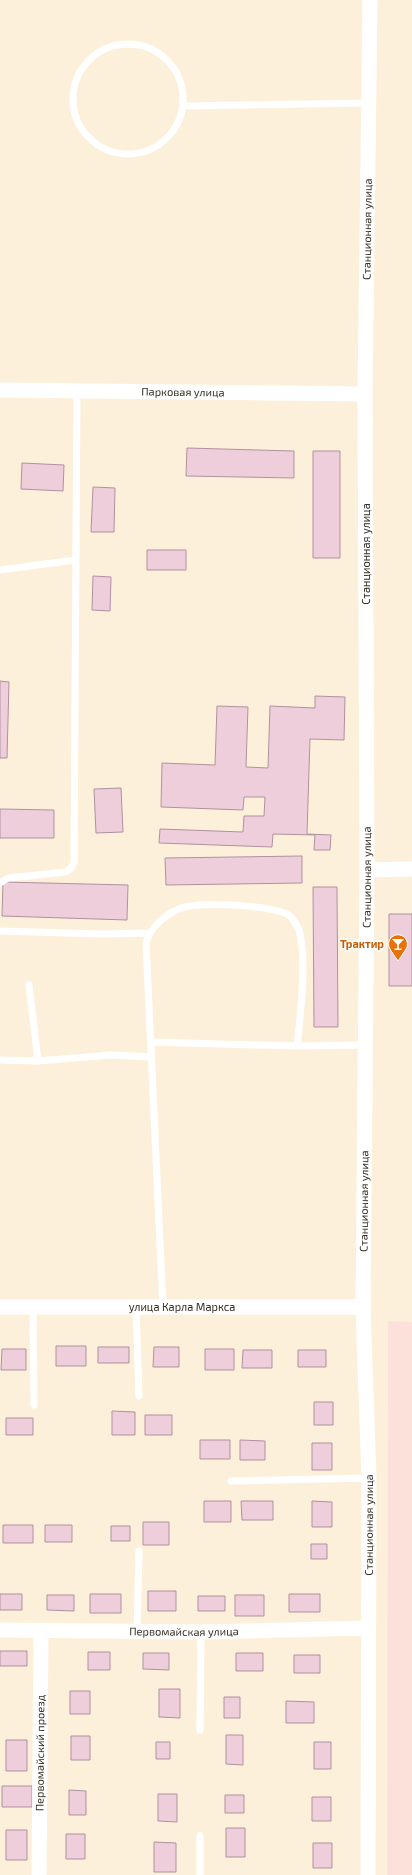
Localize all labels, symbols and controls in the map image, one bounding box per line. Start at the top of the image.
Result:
street label: Станционная улица [359,178,374,280]
street label: Парковая улица [141,385,225,399]
street label: Станционная улица [359,503,373,605]
street label: Станционная улица [359,826,374,928]
bar icon: Трактир [387,933,409,961]
place label: Трактир [340,937,384,950]
street label: Станционная улица [357,1150,371,1252]
street label: улица Карла Маркса [129,1300,235,1314]
street label: Станционная улица [362,1474,376,1576]
street label: Первомайская улица [129,1624,239,1639]
street label: Первомайский проезд [33,1694,46,1811]

